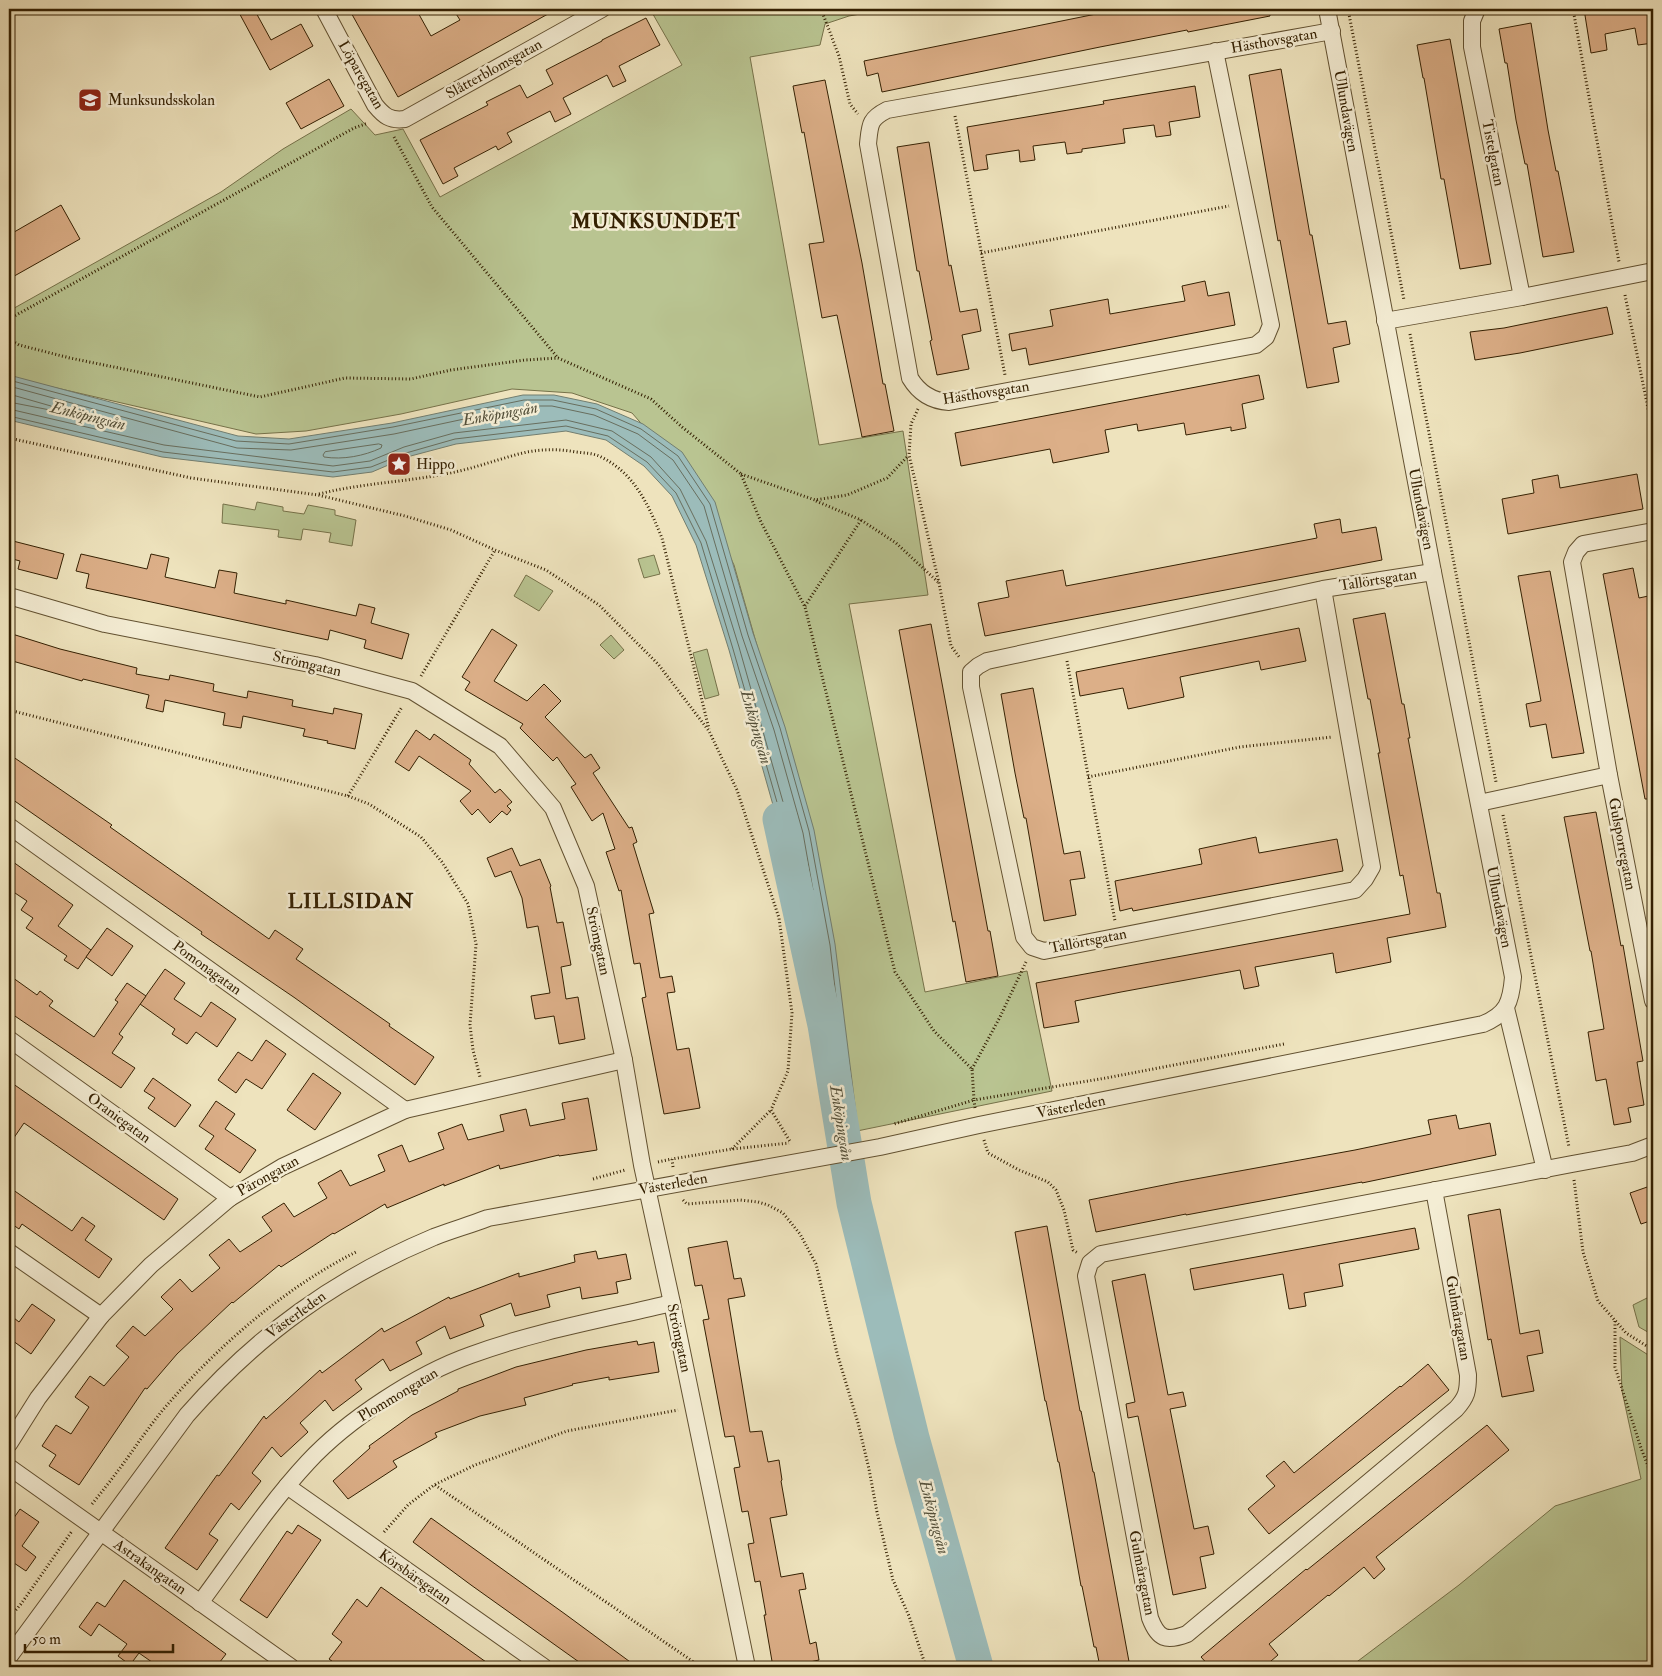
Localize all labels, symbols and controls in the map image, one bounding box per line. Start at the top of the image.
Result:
street label: Hästhovsgatan [1229,24,1319,58]
street label: Slåtterblomsgatan [442,35,546,103]
street label: Löparegatan [333,37,388,113]
street label: Ullundavägen [1329,69,1363,154]
school or university icon: Munksundsskolan [77,87,103,113]
place label: Munksundsskolan [108,91,215,110]
street label: Tistelgatan [1477,118,1509,188]
district label: MUNKSUNDET [571,209,740,234]
street label: Hästhovsgatan [941,377,1031,409]
water label: Enköpingsån [48,397,127,435]
water label: Enköpingsån [460,398,539,431]
place icon: Hippo [386,451,412,477]
place label: Hippo [416,455,455,475]
street label: Ullundavägen [1404,466,1438,552]
street label: Tallörtsgatan [1338,564,1418,596]
street label: Strömgatan [271,647,343,681]
water label: Enköpingsån [736,687,776,766]
street label: Gulsporregatan [1603,796,1640,892]
street label: Ullundavägen [1482,864,1516,950]
district label: LILLSIDAN [288,889,414,914]
street label: Strömgatan [581,905,615,977]
street label: Tallörtsgatan [1048,924,1129,958]
street label: Pomonagatan [169,937,245,1000]
water label: Enköpingsån [825,1083,857,1162]
street label: Oraniegatan [83,1089,155,1148]
street label: Västerleden [1035,1091,1107,1123]
street label: Pärongatan [234,1151,302,1201]
street label: Västerleden [637,1169,709,1199]
street label: Gulmåragatan [1441,1274,1475,1362]
street label: Västerleden [262,1287,330,1343]
street label: Strömgatan [662,1302,696,1374]
street label: Plommongatan [354,1363,442,1426]
water label: Enköpingsån [914,1477,954,1556]
street label: Gulmåragatan [1124,1529,1160,1617]
street label: Astrakangatan [109,1534,190,1599]
street label: Körsbärsgatan [375,1545,455,1609]
scale bar [25,1621,172,1653]
text: 50 m [32,1630,61,1649]

